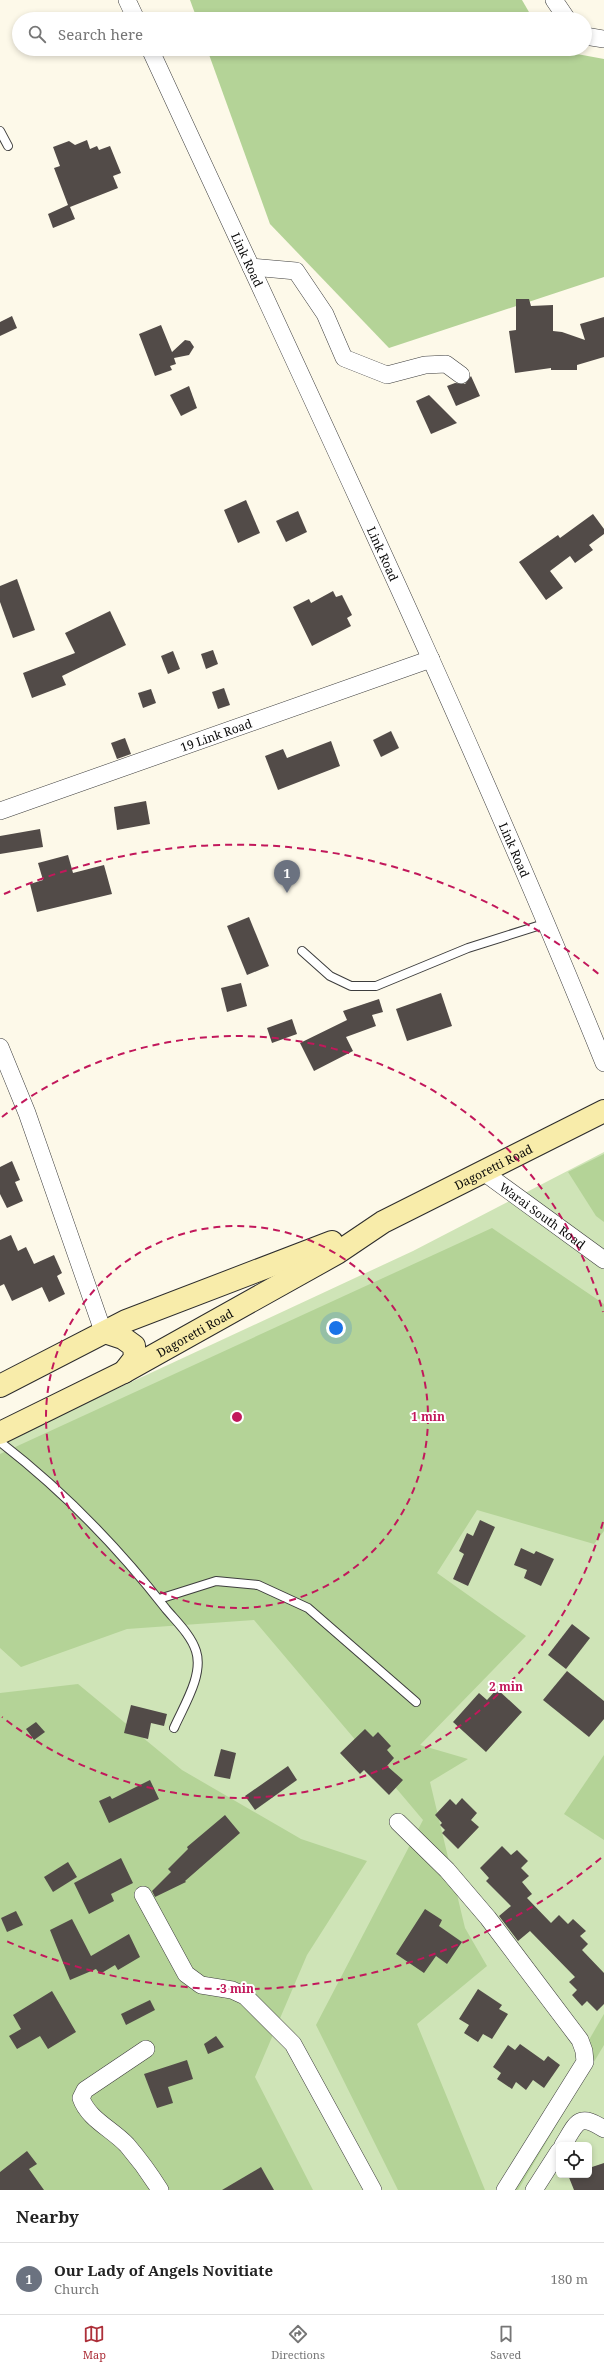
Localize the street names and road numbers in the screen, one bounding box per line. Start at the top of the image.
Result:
street label: Link Road [228,230,268,290]
street label: Link Road [363,524,403,584]
street label: 19 Link Road [178,714,255,755]
street label: Link Road [495,820,534,880]
street label: Dagoretti Road [451,1140,536,1193]
street label: Warai South Road [496,1178,590,1253]
street label: Dagoretti Road [153,1304,237,1361]

